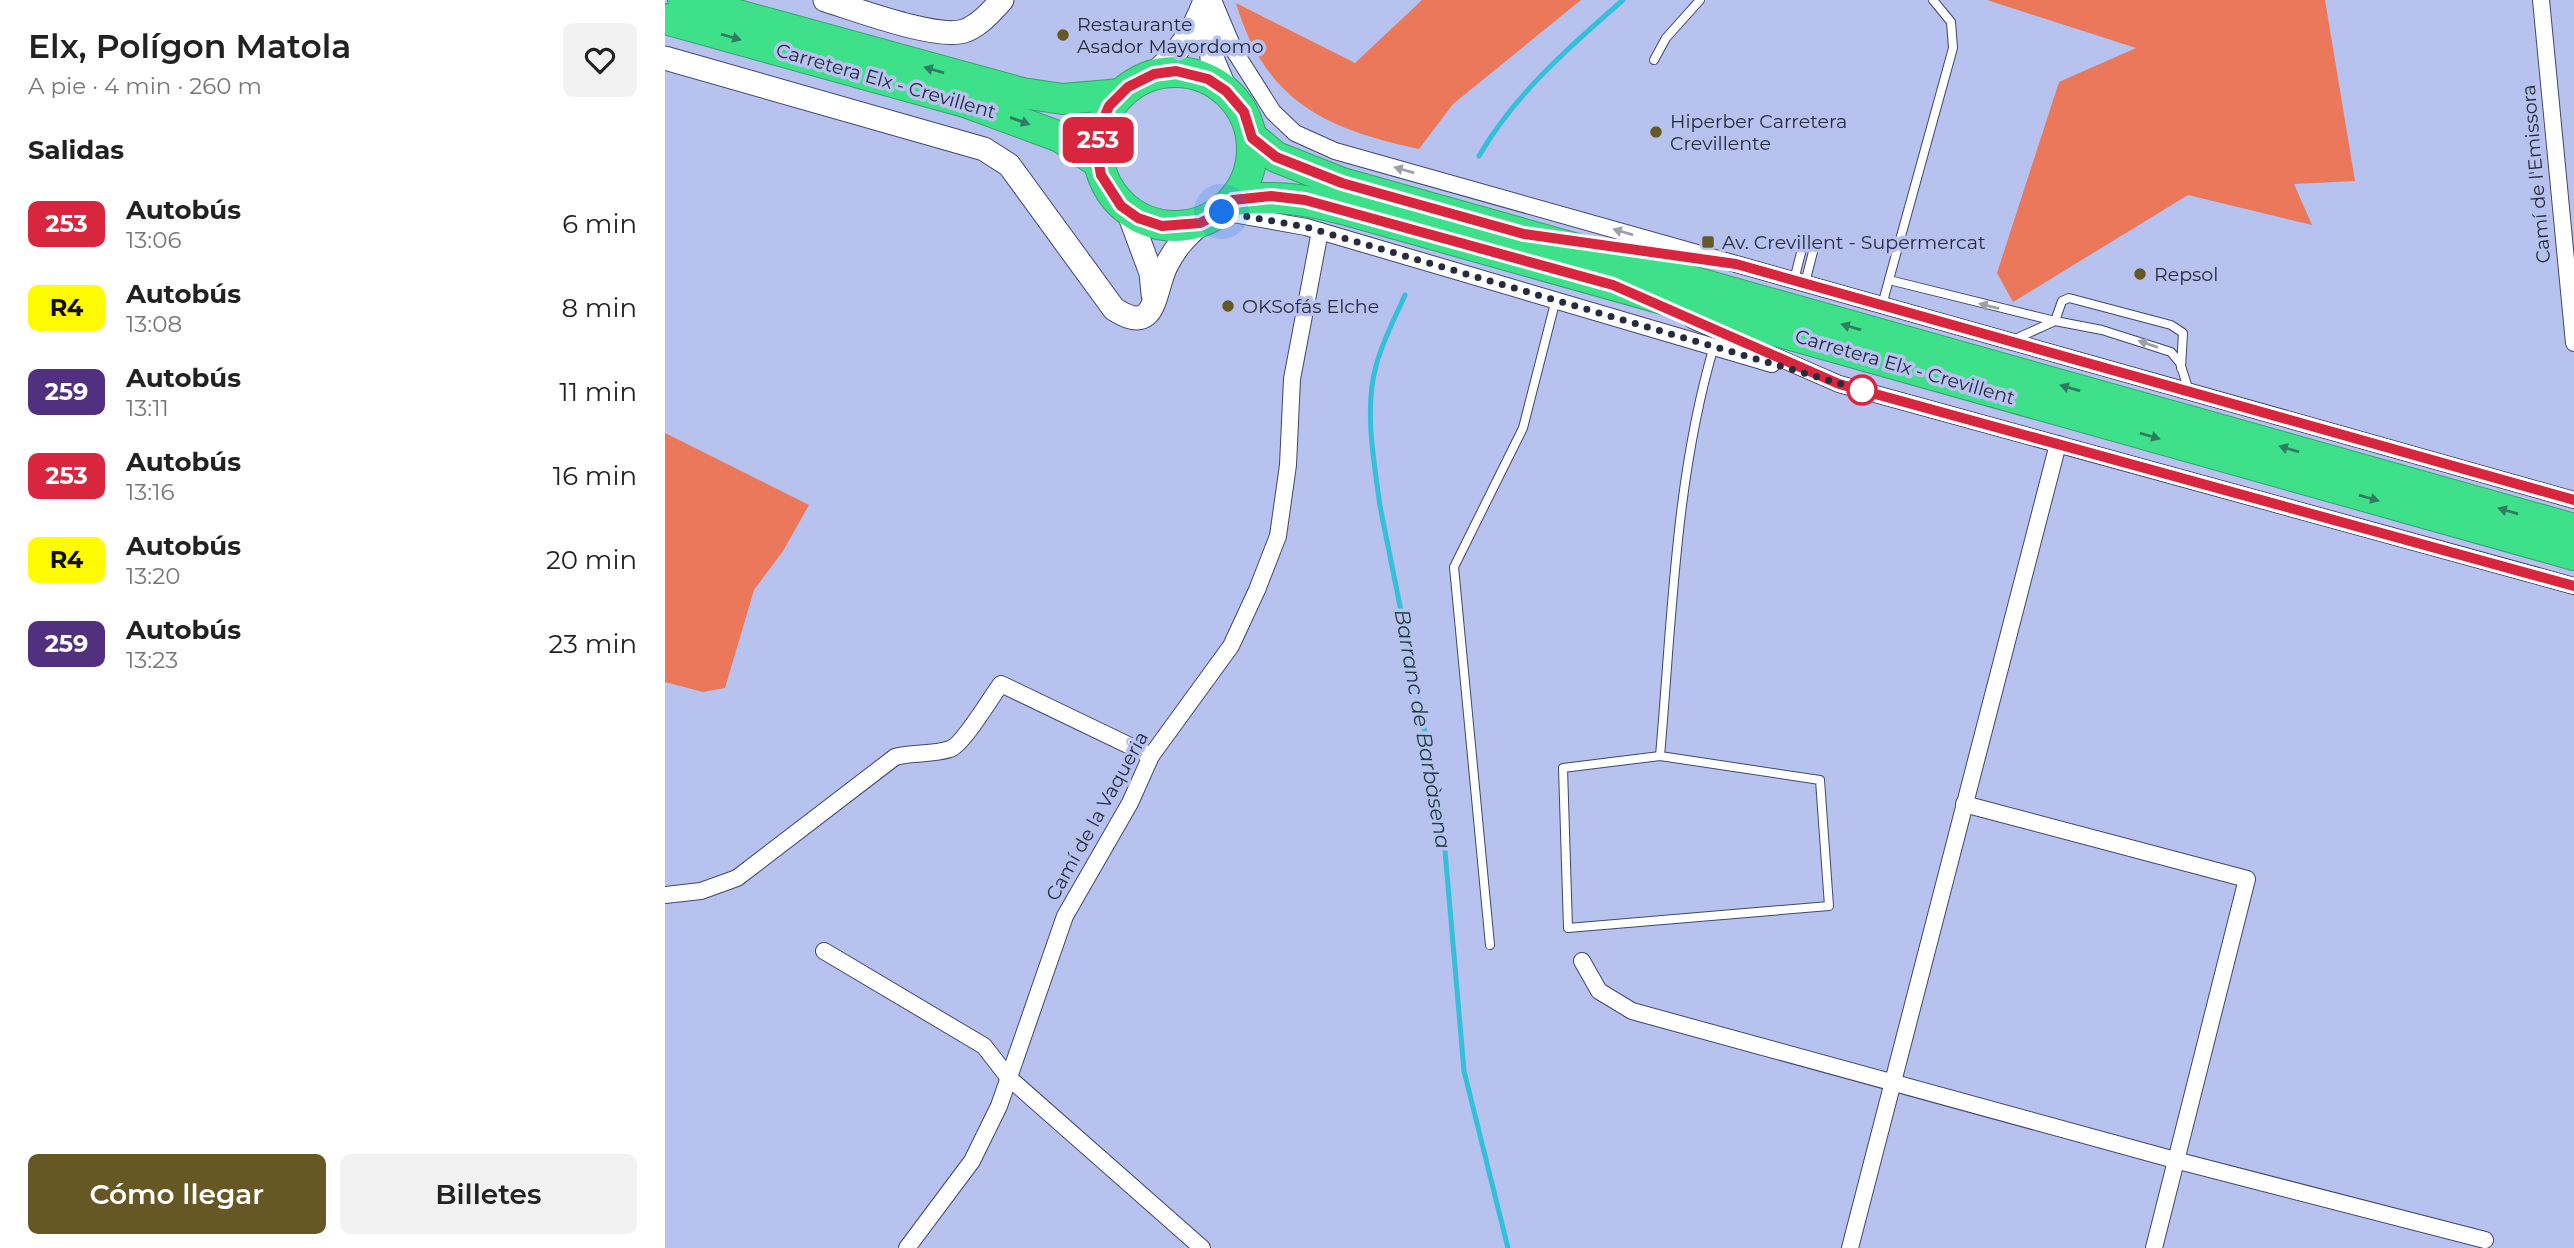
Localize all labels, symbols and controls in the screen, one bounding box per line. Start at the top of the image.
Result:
place label: Restaurante Asador Mayordomo [1077,13,1264,58]
button: heart [563,23,637,97]
text: Elx, Polígon Matola [28,26,351,66]
marker: Restaurante Asador Mayordomo [1055,27,1071,43]
one-way arrow [720,32,742,43]
street label: Carretera Elx - Crevillent [773,39,999,124]
one-way arrow [923,65,944,75]
text: A pie · 4 min · 260 m [28,72,262,100]
street label: Camí de l'Emissora [2517,84,2555,264]
place label: Hiperber Carretera Crevillente [1670,110,1847,155]
one-way arrow [1009,116,1030,127]
line badge: 253 [1058,117,1138,163]
marker: Hiperber Carretera Crevillente [1648,124,1664,140]
text: 253 [1077,125,1119,154]
text: Salidas [28,134,124,166]
one-way arrow [1393,165,1414,175]
text: Autobús [126,194,241,226]
your location [1204,194,1239,229]
text: 6 min [562,208,637,240]
text: 253 [45,209,88,238]
text: 13:06 [126,226,181,254]
one-way arrow [1612,226,1634,237]
place label: Av. Crevillent - Supermercat [1722,231,1986,254]
marker: Av. Crevillent - Supermercat [1700,234,1716,250]
place label: Repsol [2154,263,2218,286]
marker: Repsol [2132,266,2148,282]
text: Autobús [126,278,241,310]
text: 8 min [561,292,637,324]
text: R4 [50,293,83,322]
place label: OKSofás Elche [1242,295,1379,318]
marker: OKSofás Elche [1220,298,1236,314]
one-way arrow [1978,300,2000,311]
text: 13:08 [126,310,182,338]
one-way arrow [1840,321,1861,331]
street label: Carretera Elx - Crevillent [1792,325,2018,410]
one-way arrow [2137,338,2158,349]
text: Autobús [126,362,241,394]
unlabelled marker [1847,375,1877,405]
text: 11 min [559,376,637,408]
text: 259 [45,377,88,406]
one-way arrow [2059,383,2080,393]
text: 13:11 [126,394,169,422]
one-way arrow [2140,432,2161,442]
one-way arrow [2278,444,2299,454]
text: Autobús [126,446,241,478]
text: 16 min [553,460,637,492]
text: 253 [45,461,88,490]
text: 13:16 [126,478,174,506]
one-way arrow [2359,493,2381,504]
one-way arrow [2497,505,2518,515]
text: Autobús [126,530,241,562]
text: 20 min [546,544,637,576]
text: R4 [50,545,83,574]
text: 13:20 [126,562,180,590]
water label: Barranc de Barbàsena [1390,607,1456,851]
text: Autobús [126,614,241,646]
text: 23 min [549,628,637,660]
text: 259 [45,629,88,658]
text: 13:23 [126,646,178,674]
street label: Camí de la Vaqueria [1041,727,1153,905]
button: Cómo llegar [28,1154,326,1234]
button: Billetes [340,1154,637,1234]

